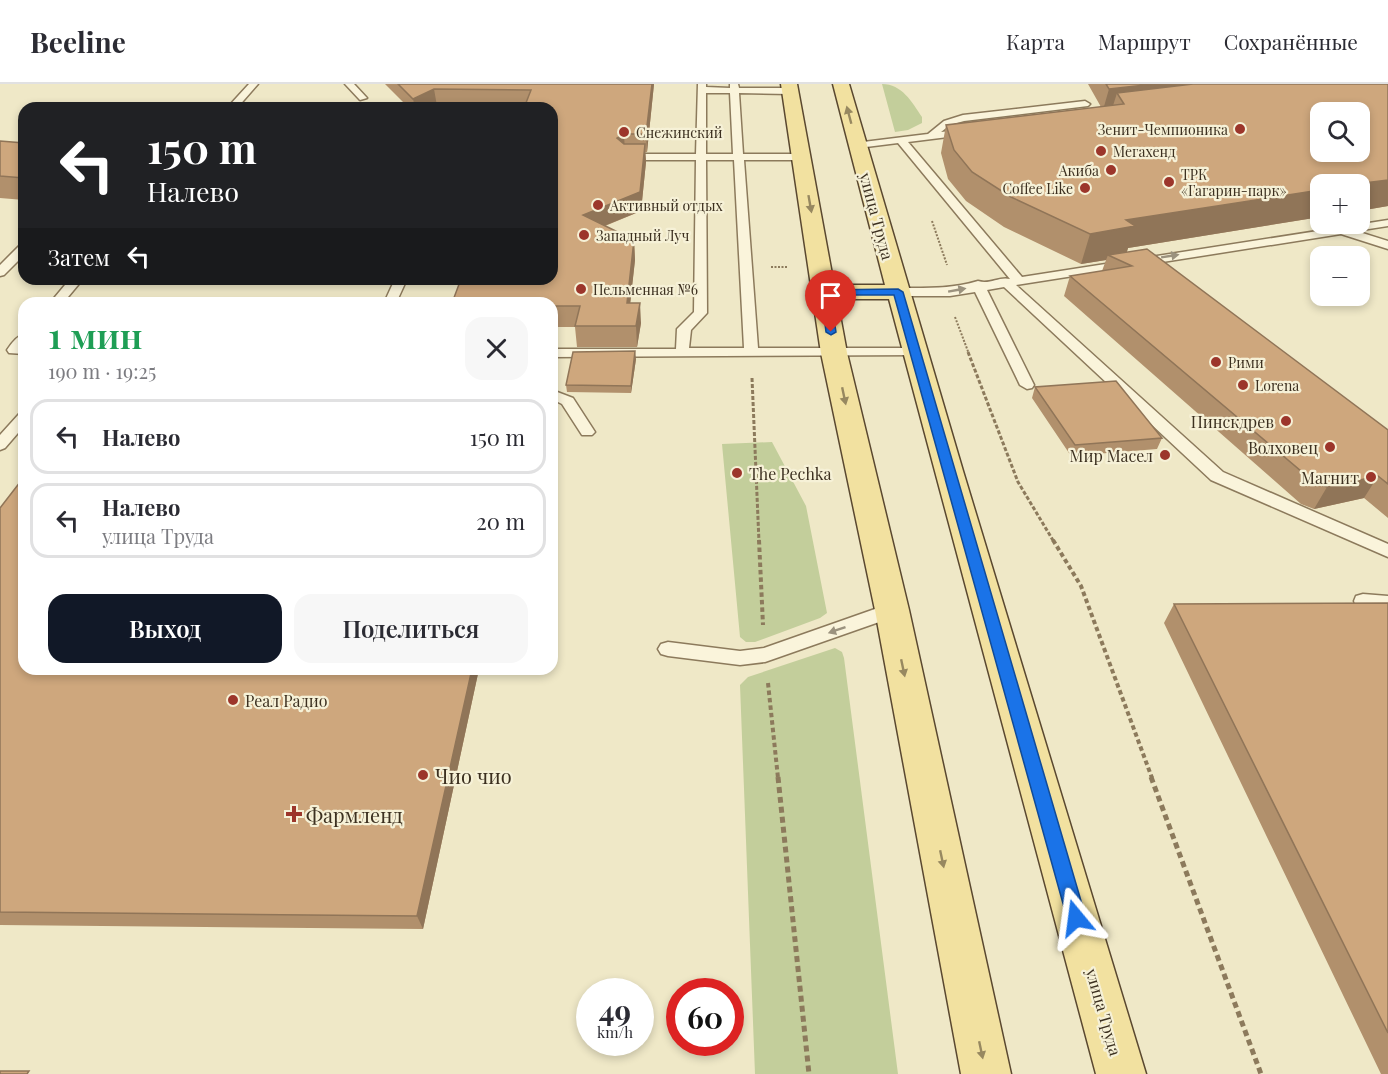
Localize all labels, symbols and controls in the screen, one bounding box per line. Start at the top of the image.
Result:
text: Beeline [30,23,126,60]
text: Карта [1006,27,1065,55]
text: Маршрут [1098,27,1191,55]
text: Сохранённые [1224,27,1358,55]
map controls [1310,102,1370,306]
button: search [1310,102,1370,162]
one-way arrow [844,105,854,124]
text: 150 m [147,119,257,175]
place label: Зенит-Чемпионика [1098,120,1228,139]
marker: Зенит-Чемпионика [1233,122,1247,136]
place label: Снежинский [636,123,723,142]
marker: Снежинский [617,125,631,139]
icon: left [48,126,126,204]
place label: Мегахенд [1113,142,1176,161]
marker: Мегахенд [1094,144,1108,158]
place label: Акиба [1058,161,1099,180]
marker: Акиба [1104,163,1118,177]
place label: ТРК «Гагарин-парк» [1181,165,1286,200]
street label: улица Труда [855,169,899,262]
text: Налево [147,173,239,209]
button: + [1310,174,1370,234]
marker: ТРК «Гагарин-парк» [1162,175,1176,189]
place label: Coffee Like [1002,179,1073,198]
marker: Coffee Like [1078,181,1092,195]
one-way arrow [806,194,815,213]
place label: Активный отдых [609,196,724,215]
marker: Активный отдых [591,198,605,212]
place label: Западный Луч [596,226,689,245]
marker: Западный Луч [577,228,591,242]
icon: left [122,240,155,273]
text: Затем [48,242,110,272]
button: − [1310,246,1370,306]
one-way arrow [1160,251,1179,260]
pin [805,270,856,332]
icon: arrive [814,279,847,312]
place label: Пельменная №6 [593,280,698,299]
marker: Пельменная №6 [574,282,588,296]
one-way arrow [947,285,966,294]
text: 1 мин [48,310,143,358]
button: close [465,317,528,380]
place label: Рими [1228,353,1264,372]
marker: Рими [1209,355,1223,369]
text: 190 m · 19:25 [48,357,156,384]
place label: Lorena [1255,376,1299,395]
marker: Lorena [1236,378,1250,392]
one-way arrow [840,386,849,405]
place label: Пинскдрев [1191,411,1274,432]
marker: Пинскдрев [1279,414,1293,428]
icon: left [51,420,84,453]
text: Налево [102,422,180,452]
text: 150 m [470,422,525,452]
place label: Волховец [1248,437,1318,458]
marker: Волховец [1323,440,1337,454]
place label: Мир Масел [1069,445,1153,466]
marker: Мир Масел [1158,448,1172,462]
place label: The Pechka [749,463,831,484]
marker: The Pechka [730,466,744,480]
place label: Магнит [1301,467,1359,488]
marker: Магнит [1364,470,1378,484]
text: Налево [102,492,180,522]
icon: left [51,504,84,537]
text: 20 m [476,506,525,536]
text: улица Труда [102,522,214,549]
button: Выход [48,594,282,663]
button: Поделиться [294,594,528,663]
one-way arrow [827,625,845,635]
one-way arrow [899,658,909,677]
place label: Реал Радио [245,690,328,711]
marker: Реал Радио [226,693,240,707]
place label: Чио чио [435,762,512,789]
marker: Чио чио [416,768,430,782]
place label: Фармленд [306,801,403,828]
marker: Фармленд [287,807,301,821]
one-way arrow [938,850,948,868]
position arrow [1044,886,1108,950]
street label: улица Труда [1081,965,1126,1058]
speed limit sign: 60 [666,978,744,1056]
text: 49 [599,990,631,1030]
text: km/h [597,1022,633,1042]
one-way arrow [977,1041,987,1059]

